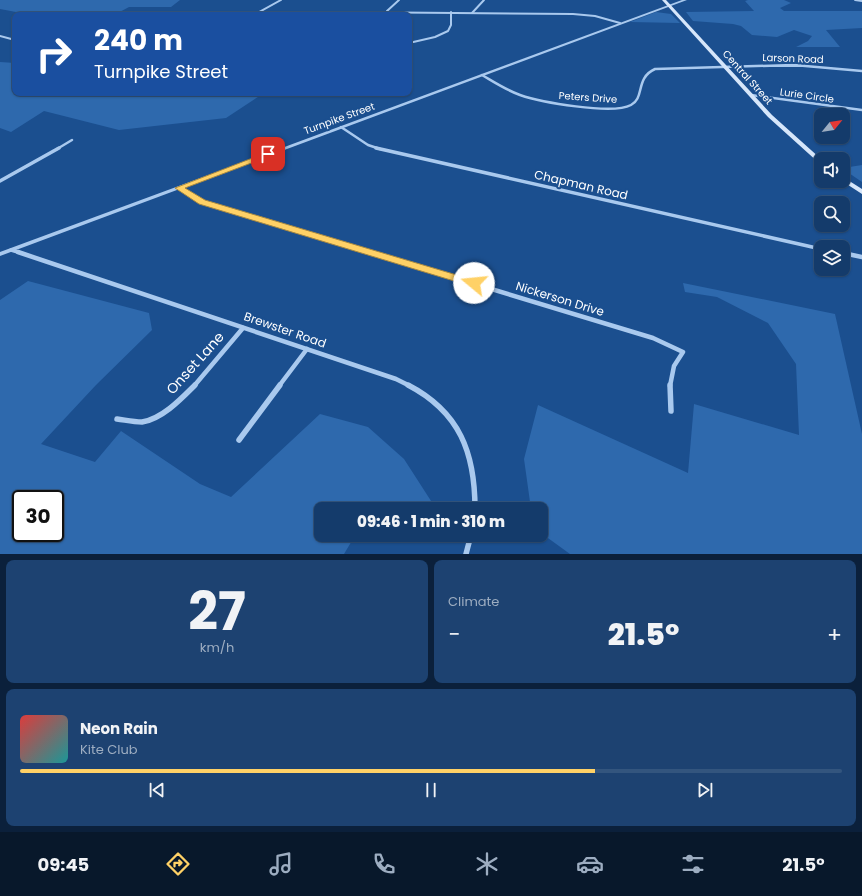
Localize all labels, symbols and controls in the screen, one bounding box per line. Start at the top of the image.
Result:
text: 240 m [94,21,183,60]
icon: right [28,28,80,80]
street label: Central Street [719,47,776,108]
street label: Larson Road [762,50,824,67]
text: Turnpike Street [94,59,228,84]
street label: Lurie Circle [779,84,835,107]
street label: Peters Drive [558,88,618,107]
street label: Turnpike Street [302,99,377,138]
north arrow [814,108,850,144]
map controls [814,108,850,276]
pin [251,137,285,171]
icon: arrive [257,143,279,165]
button: sound [814,152,850,188]
street label: Chapman Road [533,165,630,204]
button: search [814,196,850,232]
button: layers [814,240,850,276]
position arrow [453,262,495,304]
street label: Nickerson Drive [514,277,606,320]
street label: Brewster Road [242,307,329,352]
street label: Onset Lane [161,327,229,399]
speed limit sign: 30 [12,490,64,542]
text: 09:46 · 1 min · 310 m [357,511,505,532]
text: 27 [188,575,246,648]
text: Climate [448,592,499,611]
text: 21.5° [608,613,679,656]
text: − [448,619,460,650]
text: + [827,619,842,650]
text: km/h [200,638,234,657]
text: Neon Rain [80,718,158,739]
text: Kite Club [80,740,138,759]
icon: previous [146,779,168,801]
icon: pause [420,779,442,801]
icon: next [694,779,716,801]
icon: directions [164,850,192,878]
icon: music [267,850,295,878]
icon: phone [370,850,398,878]
icon: climate [473,850,501,878]
icon: car [576,850,604,878]
icon: filters [679,850,707,878]
text: 09:45 [38,852,89,877]
text: 21.5° [782,852,824,877]

